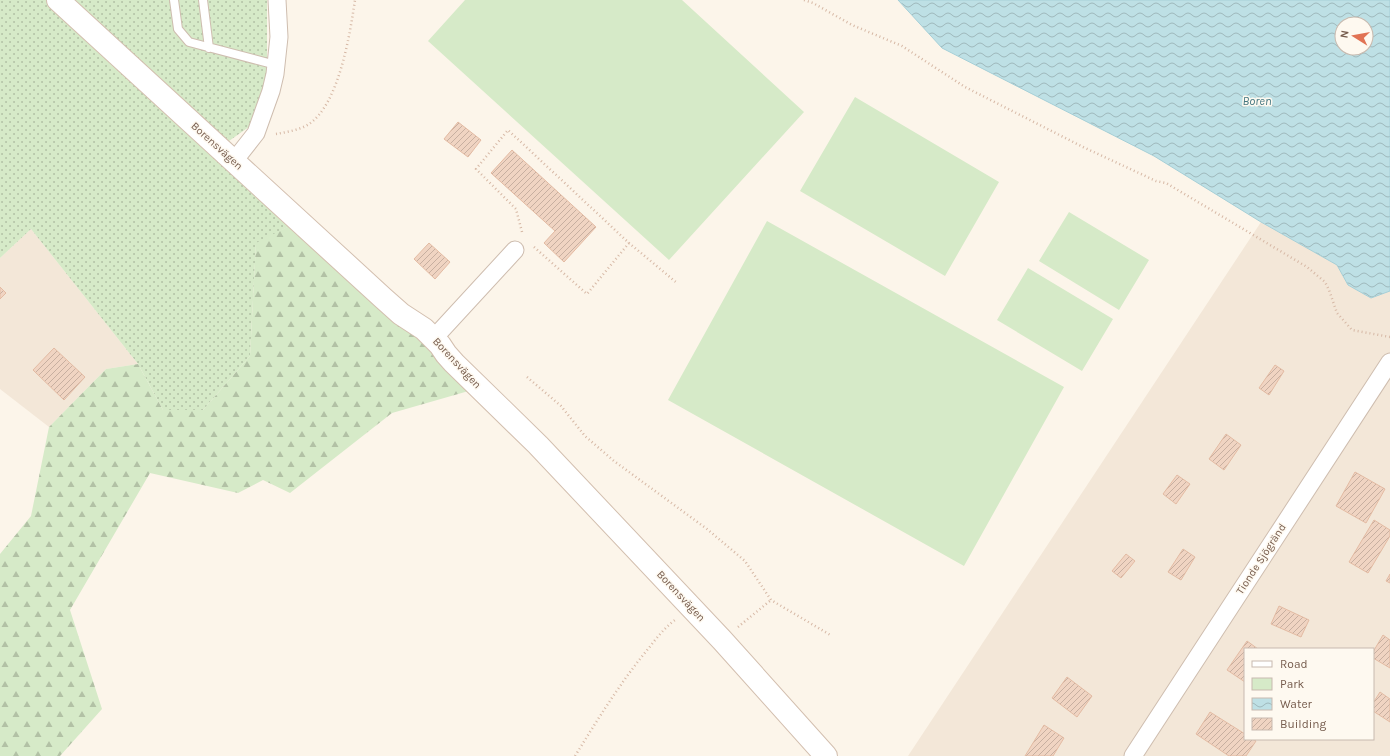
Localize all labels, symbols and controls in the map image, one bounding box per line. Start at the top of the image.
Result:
north arrow [1334,16,1374,56]
text: N [1338,29,1352,39]
water label: Boren [1243,94,1271,108]
street label: Borensvägen [189,119,245,173]
street label: Borensvägen [430,335,484,391]
street label: Tionde Sjögränd [1233,521,1289,597]
street label: Borensvägen [654,568,708,624]
legend [1244,648,1374,740]
text: Road [1280,657,1308,671]
text: Park [1280,677,1305,691]
text: Water [1280,697,1313,711]
text: Building [1280,717,1327,731]

